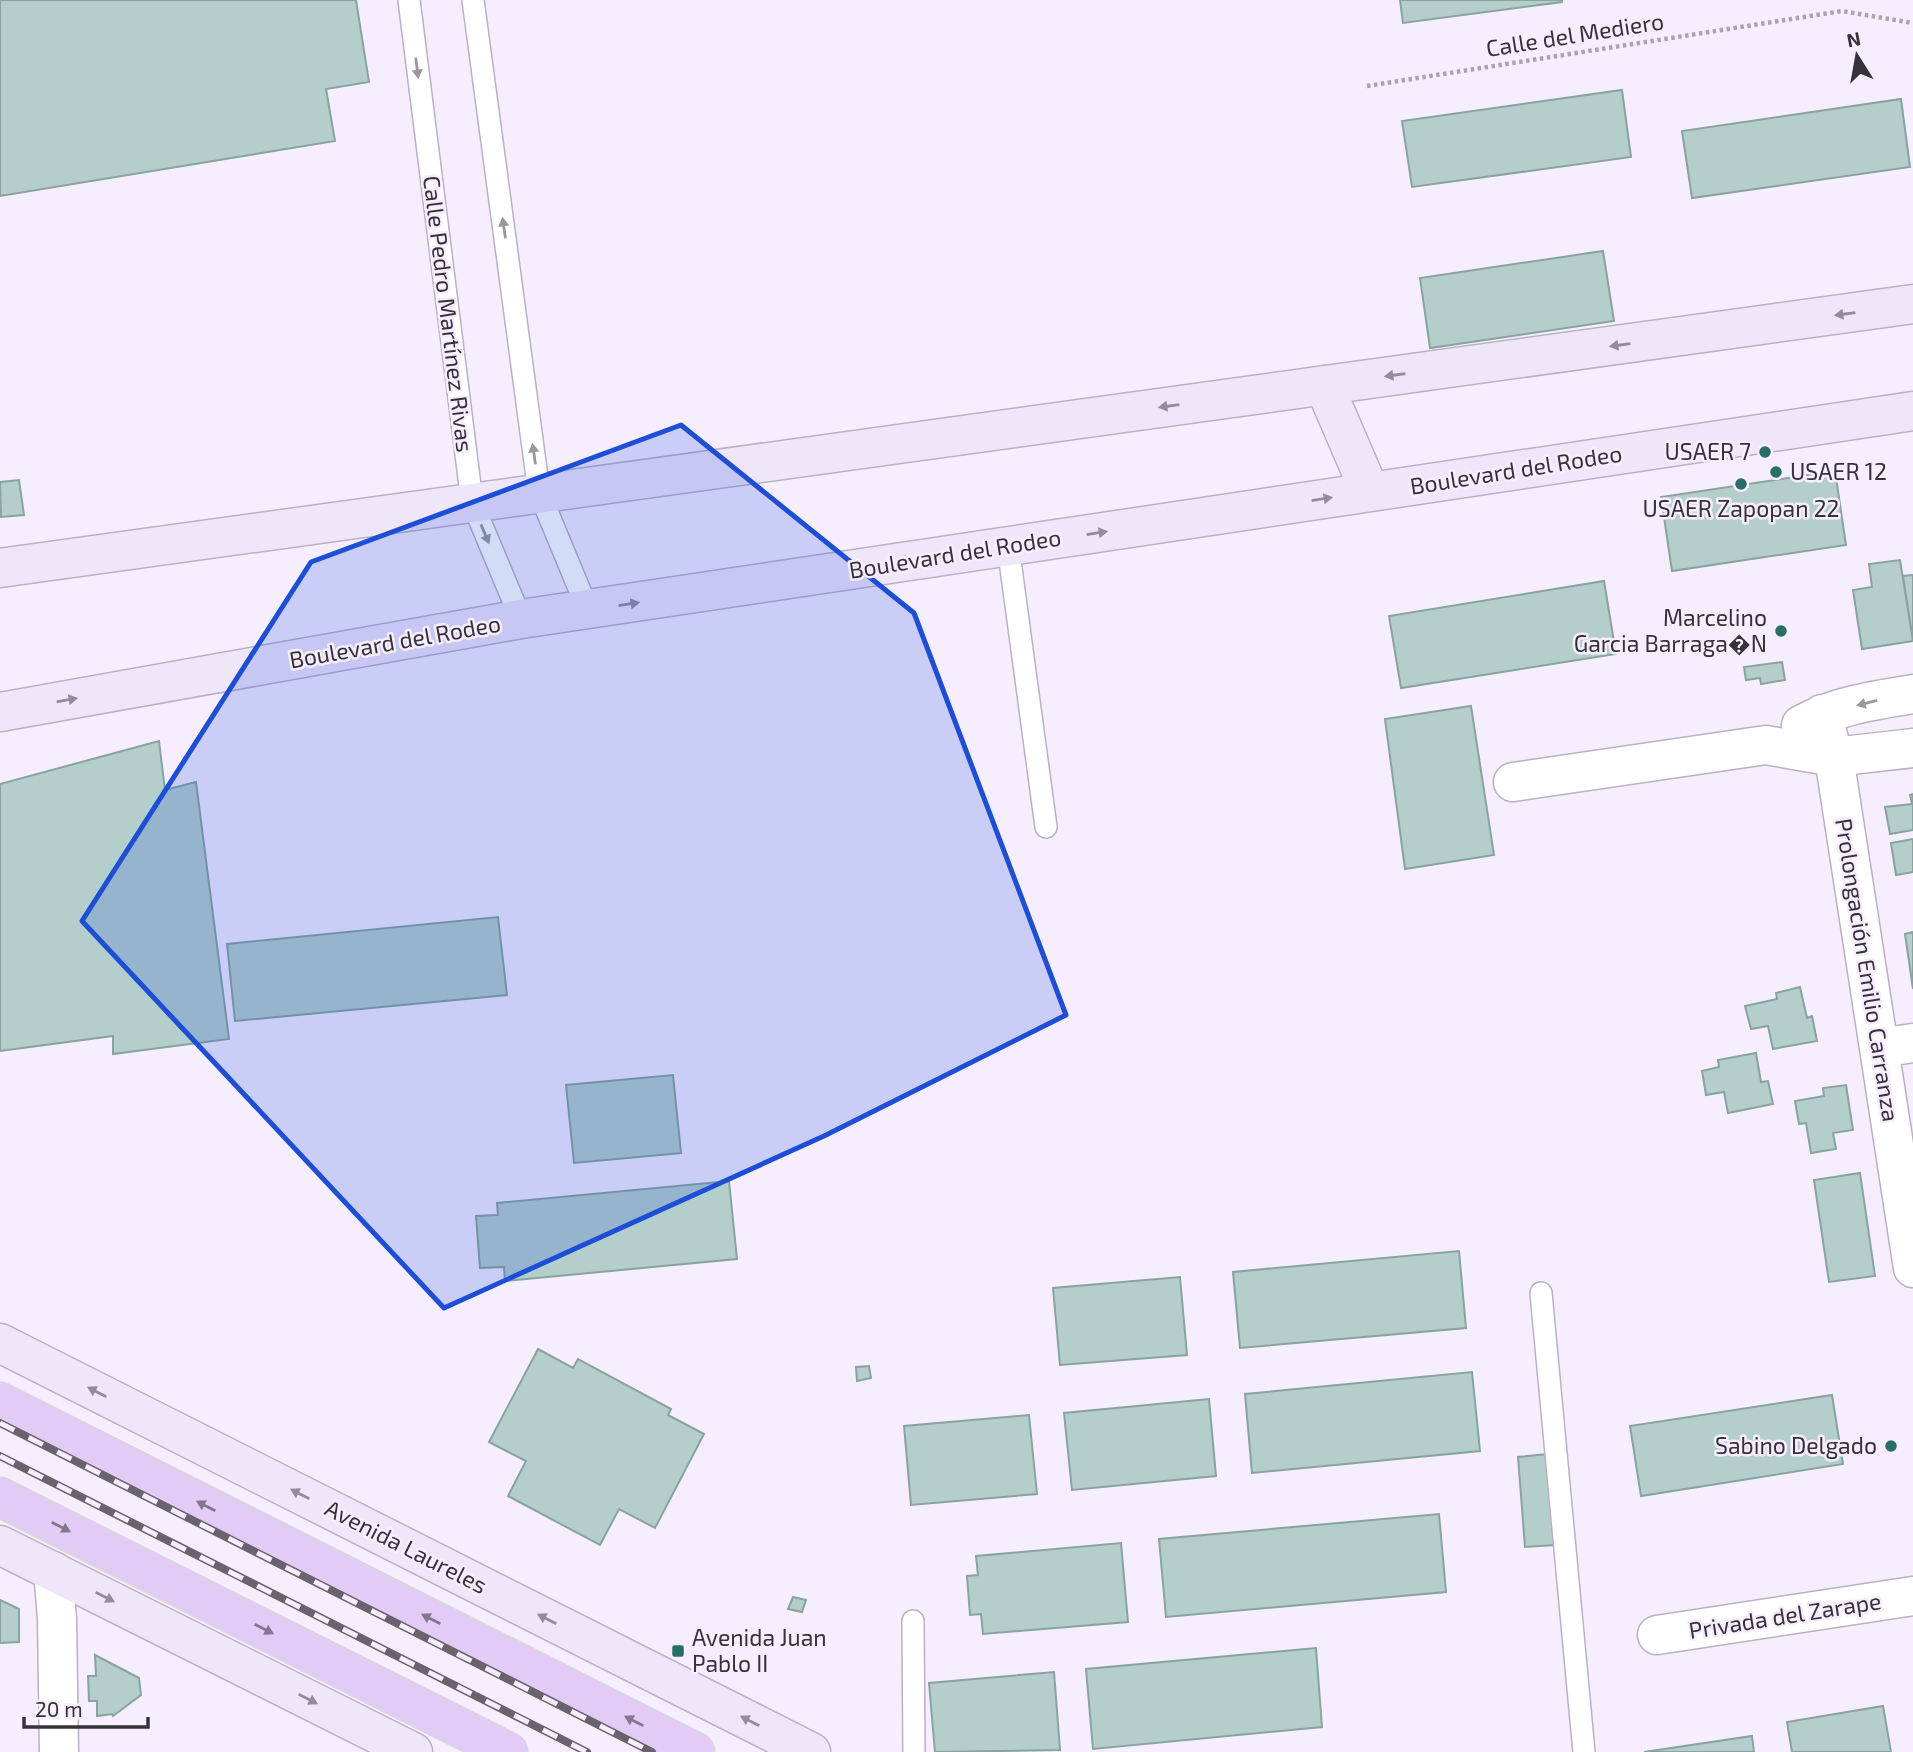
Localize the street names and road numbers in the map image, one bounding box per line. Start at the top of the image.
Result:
street label: Calle del Mediero [1484,6,1666,62]
street label: Calle Pedro Martínez Rivas [418,174,480,454]
street label: Boulevard del Rodeo [1408,438,1624,500]
street label: Boulevard del Rodeo [847,522,1063,584]
street label: Boulevard del Rodeo [287,609,503,673]
street label: Prolongación Emilio Carranza [1830,816,1906,1123]
street label: Avenida Laureles [321,1493,492,1599]
street label: Privada del Zarape [1687,1586,1883,1644]

